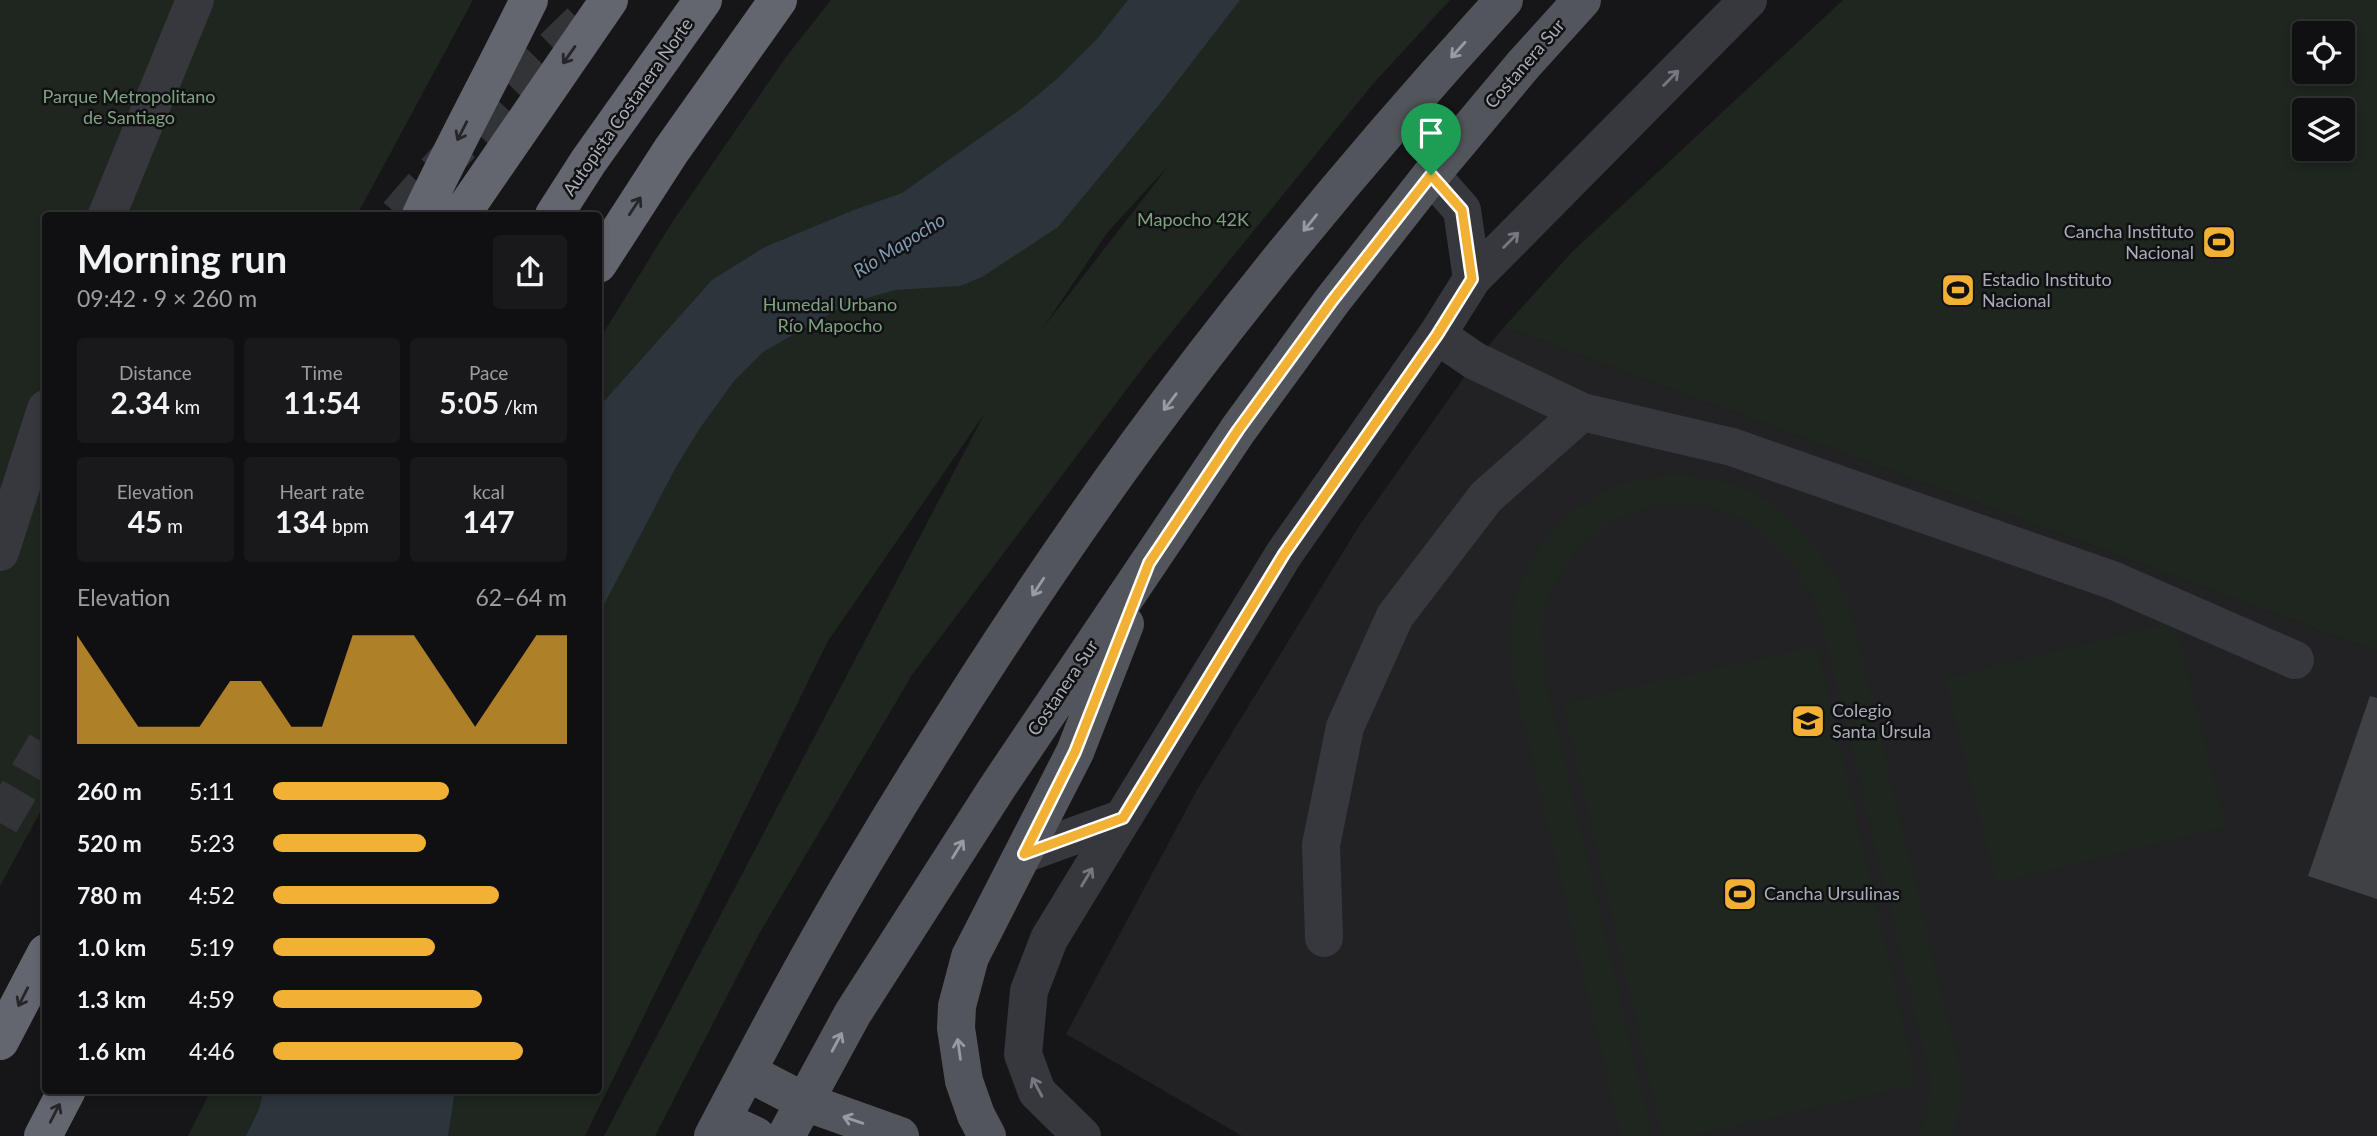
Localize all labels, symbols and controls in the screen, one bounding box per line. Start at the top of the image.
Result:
street label: Autopista Costanera Norte [557,13,697,199]
street label: Costanera Sur [1480,14,1569,112]
map controls [2292,21,2355,161]
button: locate [2292,21,2355,84]
one-way arrow [1450,41,1466,59]
one-way arrow [562,45,576,65]
one-way arrow [1662,70,1679,87]
park label: Parque Metropolitano de Santiago [42,85,216,128]
button: layers [2292,98,2355,161]
pin [1401,103,1461,175]
icon: arrive [1412,114,1450,152]
one-way arrow [454,120,468,140]
one-way arrow [628,197,643,216]
water label: Río Mapocho [849,207,949,282]
park label: Mapocho 42K [1137,208,1249,230]
one-way arrow [1303,214,1318,232]
place label: Cancha Instituto Nacional [2064,220,2194,263]
sports icon: Cancha Instituto Nacional [2200,223,2238,261]
one-way arrow [1502,231,1519,248]
text: Morning run [77,235,287,281]
button: share [493,235,567,309]
place label: Estadio Instituto Nacional [1982,268,2112,311]
sports icon: Estadio Instituto Nacional [1939,271,1977,309]
text: 09:42 · 9 × 260 m [77,284,257,312]
park label: Humedal Urbano Río Mapocho [763,293,897,336]
text: Distance [119,361,192,384]
text: Time [301,361,343,384]
text: Pace [469,361,508,384]
text: 2.34 [111,384,170,420]
text: 11:54 [283,384,361,420]
text: 5:05 [439,384,499,420]
one-way arrow [1163,392,1177,411]
text: km [170,395,200,418]
text: /km [499,395,538,418]
text: Elevation [117,480,194,503]
text: Heart rate [279,480,365,503]
text: kcal [473,480,505,503]
text: 45 [128,503,162,539]
text: 134 [275,503,327,539]
text: 147 [463,503,515,539]
text: m [162,514,183,537]
text: bpm [327,514,369,537]
one-way arrow [1030,577,1044,597]
text: Elevation [77,583,170,611]
text: 62–64 m [475,583,567,611]
street label: Costanera Sur [1022,635,1103,740]
place label: Colegio Santa Úrsula [1832,699,1931,742]
school or university icon: Colegio Santa Úrsula [1789,702,1827,740]
text: 260 m [77,777,142,805]
text: 5:11 [189,777,235,805]
text: 520 m [77,829,142,857]
text: 5:23 [189,829,235,857]
one-way arrow [952,840,966,860]
one-way arrow [1081,867,1095,887]
sports icon: Cancha Ursulinas [1721,875,1759,913]
text: 780 m [77,881,142,909]
text: 4:52 [189,881,235,909]
place label: Cancha Ursulinas [1764,882,1900,904]
text: 1.0 km [77,933,146,961]
text: 5:19 [189,933,235,961]
text: 1.3 km [77,985,146,1013]
text: 4:59 [189,985,235,1013]
one-way arrow [15,986,29,1007]
one-way arrow [831,1032,845,1053]
text: 1.6 km [77,1037,146,1065]
text: 4:46 [189,1037,235,1065]
one-way arrow [952,1038,965,1060]
one-way arrow [1029,1077,1043,1097]
one-way arrow [48,1103,62,1124]
one-way arrow [842,1112,864,1125]

